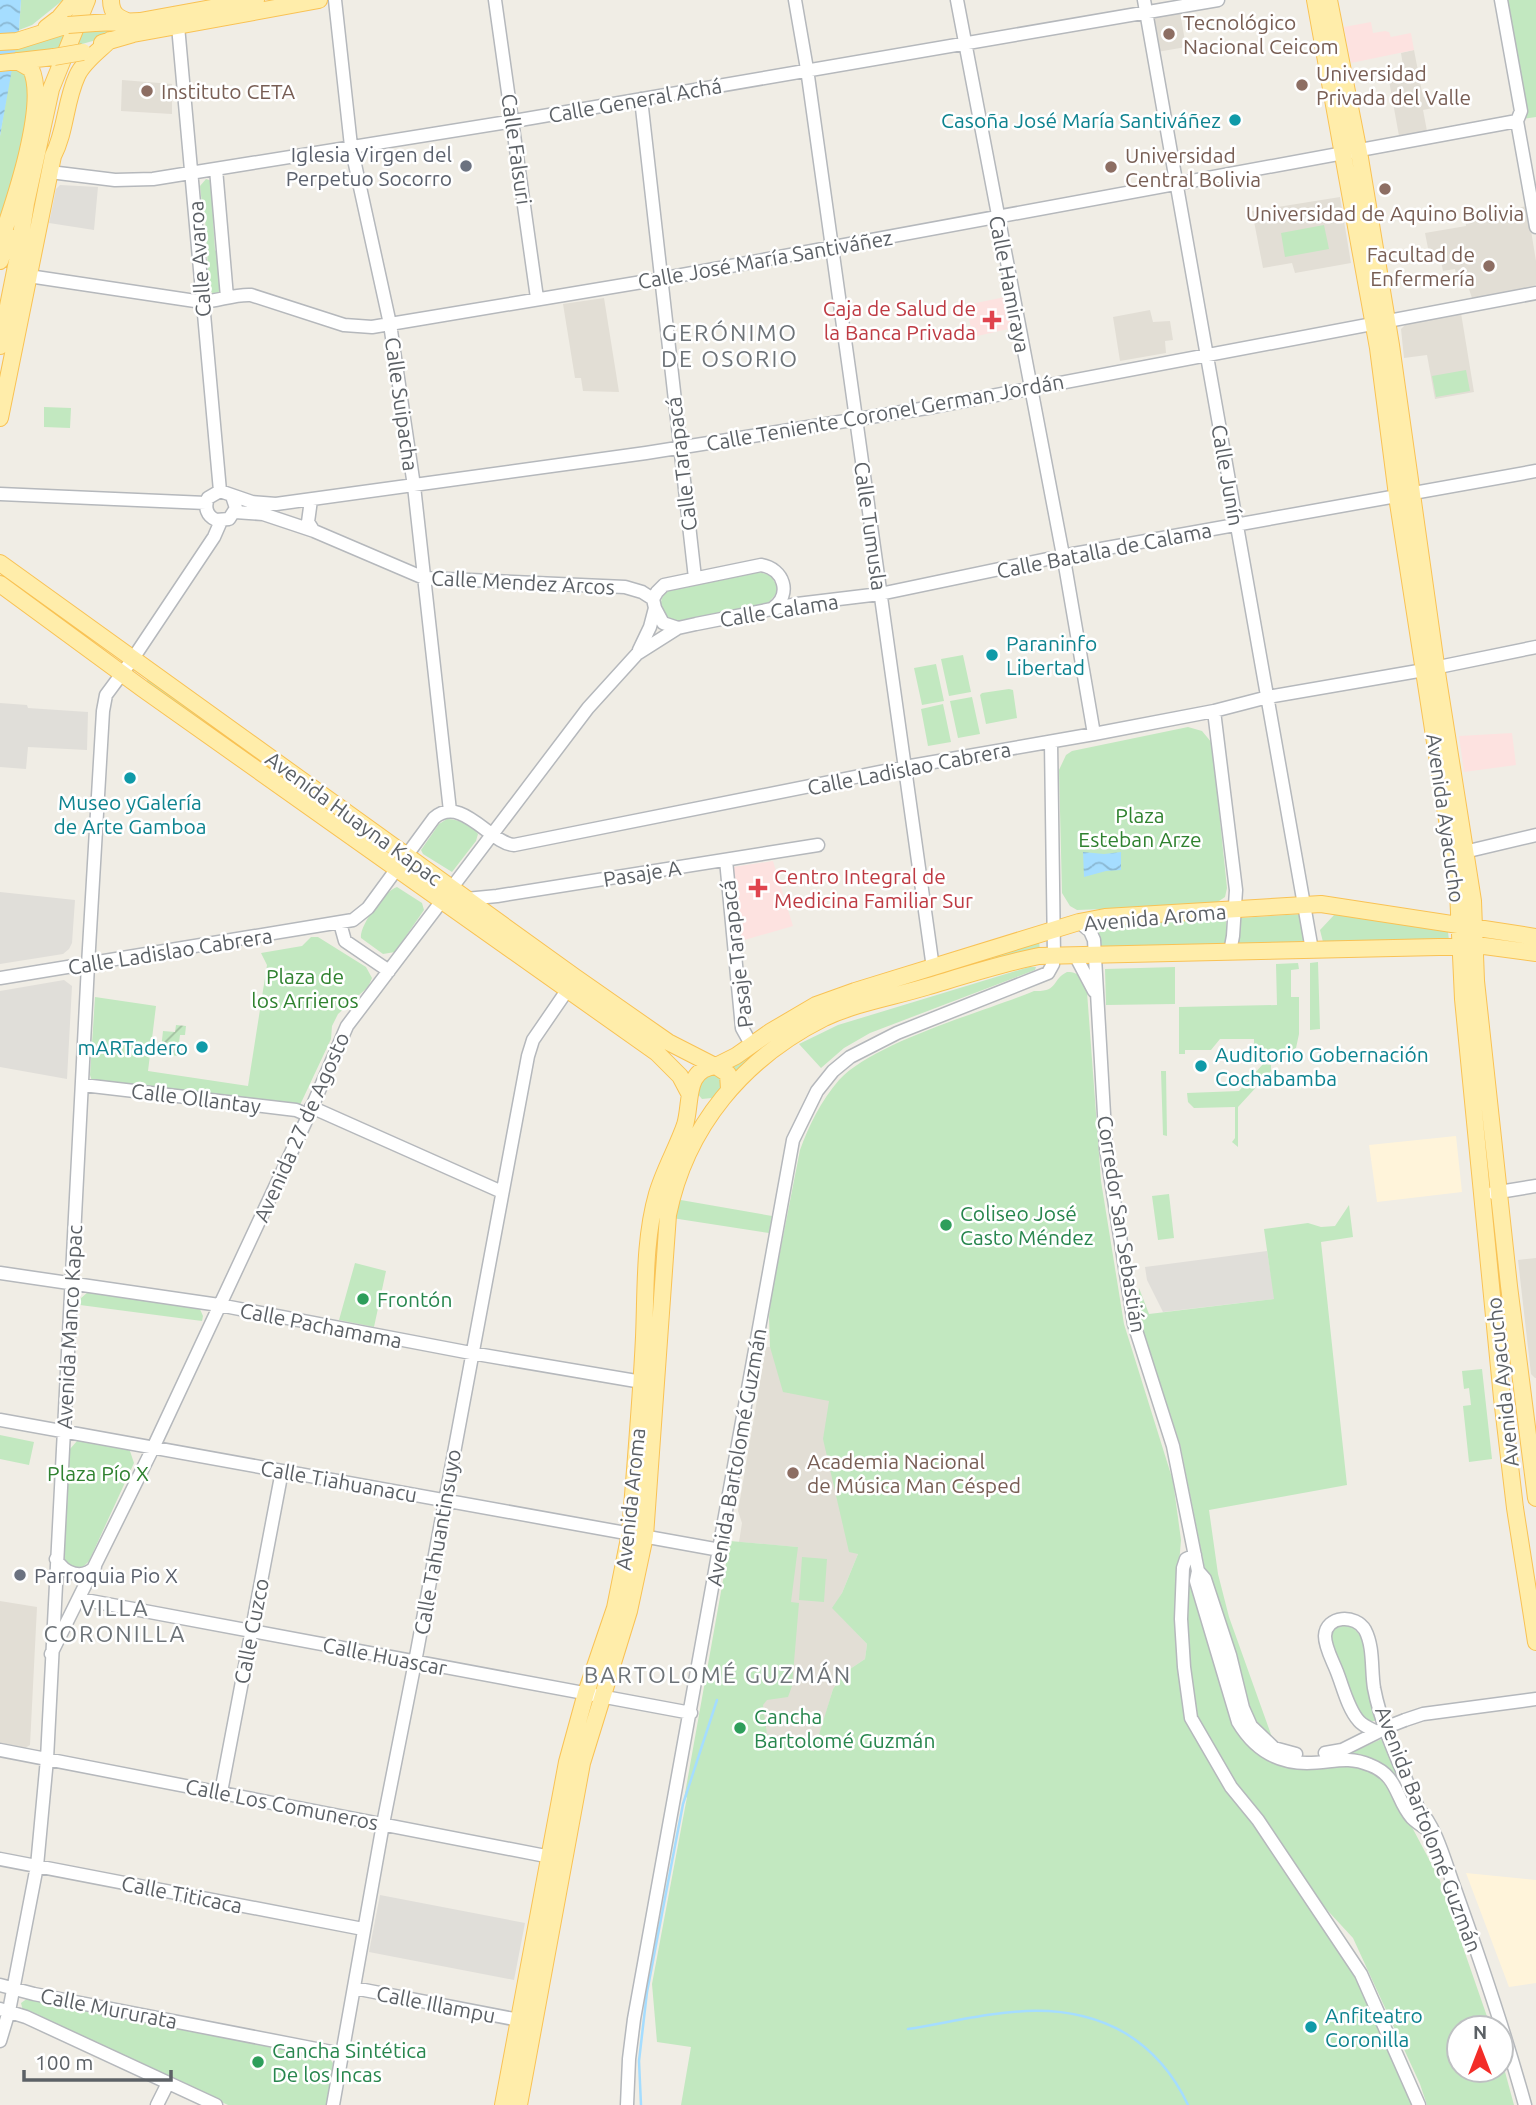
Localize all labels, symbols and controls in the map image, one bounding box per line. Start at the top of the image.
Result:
place label: Tecnológico Nacional Ceicom [1183,10,1339,58]
marker: Tecnológico Nacional Ceicom [1161,26,1177,42]
place label: Universidad Privada del Valle [1316,61,1471,109]
street label: Calle General Achá [547,73,723,127]
marker: Universidad Privada del Valle [1294,77,1310,93]
place label: Instituto CETA [161,79,296,103]
marker: Instituto CETA [139,83,155,99]
street label: Calle Falsuri [497,92,537,206]
place label: Casoña José María Santiváñez [941,108,1221,132]
marker: Casoña José María Santiváñez [1227,112,1243,128]
place label: Iglesia Virgen del Perpetuo Socorro [286,142,452,190]
place label: Universidad Central Bolivia [1125,143,1261,191]
marker: Iglesia Virgen del Perpetuo Socorro [458,158,474,174]
marker: Universidad Central Bolivia [1103,159,1119,175]
marker: Universidad de Aquino Bolivia [1377,181,1393,197]
street label: Calle Avaroa [183,200,215,318]
place label: Universidad de Aquino Bolivia [1246,201,1524,225]
street label: Calle Hamiraya [985,213,1035,355]
street label: Calle José María Santiváñez [636,225,894,293]
place label: Facultad de Enfermería [1367,242,1475,290]
marker: Facultad de Enfermería [1481,258,1497,274]
place label: Caja de Salud de la Banca Privada [823,296,976,344]
marker: Caja de Salud de la Banca Privada [982,310,1002,330]
district label: GERÓNIMO DE OSORIO [661,319,799,371]
street label: Calle Suipacha [381,336,423,472]
street label: Calle Teniente Coronel German Jordán [704,369,1066,455]
street label: Calle Tarapacá [661,396,701,532]
street label: Calle Junín [1207,422,1249,528]
street label: Calle Tumusla [850,460,892,592]
street label: Calle Batalla de Calama [994,517,1214,583]
street label: Calle Mendez Arcos [431,565,615,599]
street label: Calle Calama [718,589,840,631]
place label: Paraninfo Libertad [1006,631,1097,679]
marker: Paraninfo Libertad [984,647,1000,663]
street label: Avenida Ayacucho [1422,732,1470,904]
street label: Calle Ladislao Cabrera [805,736,1013,800]
street label: Avenida Huayna Kapac [261,746,447,890]
marker: Museo yGalería de Arte Gamboa [122,770,138,786]
place label: Museo yGalería de Arte Gamboa [53,790,207,838]
park label: Plaza Esteban Arze [1078,803,1202,851]
street label: Pasaje A [601,855,683,891]
place label: Centro Integral de Medicina Familiar Sur [774,864,973,912]
marker: Centro Integral de Medicina Familiar Sur [748,878,768,898]
street label: Pasaje Tarapacá [715,879,757,1029]
street label: Avenida Aroma [1083,899,1227,935]
street label: Calle Ladislao Cabrera [66,923,274,979]
park label: Plaza de los Arrieros [251,964,359,1012]
street label: Avenida 27 de Agosto [248,1029,354,1225]
place label: mARTadero [77,1035,188,1059]
marker: mARTadero [194,1039,210,1055]
place label: Auditorio Gobernación Cochabamba [1215,1042,1429,1090]
marker: Auditorio Gobernación Cochabamba [1193,1058,1209,1074]
street label: Calle Ollantay [130,1078,262,1118]
street label: Corredor San Sebastián [1093,1114,1151,1334]
place label: Coliseo José Casto Méndez [960,1201,1093,1249]
marker: Coliseo José Casto Méndez [938,1217,954,1233]
street label: Avenida Manco Kapac [52,1224,86,1430]
place label: Frontón [377,1287,452,1311]
marker: Frontón [355,1291,371,1307]
street label: Avenida Ayacucho [1481,1296,1523,1468]
street label: Calle Pachamama [238,1298,404,1352]
street label: Avenida Bartolomé Guzmán [701,1326,771,1588]
street label: Avenida Aroma [611,1427,649,1571]
street label: Calle Tahuantinsuyo [409,1447,465,1637]
place label: Academia Nacional de Música Man Césped [807,1449,1021,1497]
street label: Calle Tiahuanacu [259,1455,419,1507]
park label: Plaza Pío X [47,1461,149,1485]
marker: Academia Nacional de Música Man Césped [785,1465,801,1481]
place label: Parroquia Pio X [34,1563,178,1587]
marker: Parroquia Pio X [12,1567,28,1583]
street label: Calle Cuzco [229,1576,273,1686]
district label: VILLA CORONILLA [43,1595,187,1646]
street label: Calle Huascar [321,1632,449,1680]
district label: BARTOLOMÉ GUZMÁN [584,1661,852,1687]
street label: Avenida Bartolomé Guzmán [1371,1703,1487,1955]
place label: Cancha Bartolomé Guzmán [754,1704,935,1752]
marker: Cancha Bartolomé Guzmán [732,1720,748,1736]
street label: Calle Los Comuneros [183,1774,381,1834]
street label: Calle Titicaca [119,1871,245,1917]
street label: Calle Illampu [374,1981,498,2027]
street label: Calle Mururata [38,1983,180,2033]
place label: Anfiteatro Coronilla [1325,2003,1423,2051]
north arrow [1445,2014,1515,2084]
marker: Anfiteatro Coronilla [1303,2019,1319,2035]
text: N [1473,2021,1487,2043]
scale bar [24,2038,172,2082]
place label: Cancha Sintética De los Incas [272,2038,427,2086]
text: 100 m [35,2050,93,2074]
marker: Cancha Sintética De los Incas [250,2054,266,2070]

